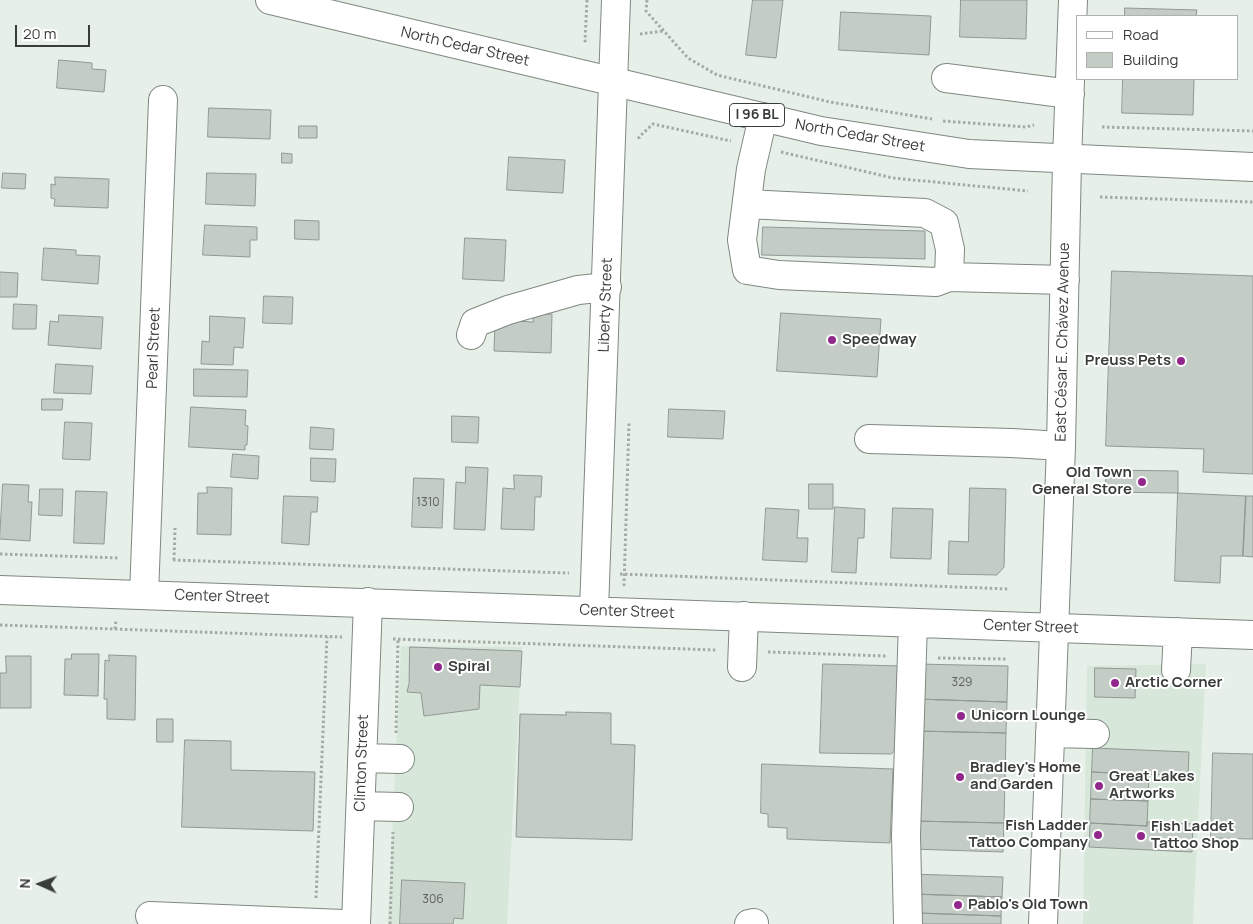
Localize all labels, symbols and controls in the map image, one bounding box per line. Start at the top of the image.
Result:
scale bar [18,15,92,47]
legend [1076,15,1238,80]
text: 20 m [23,23,56,44]
street label: North Cedar Street [399,23,531,71]
text: Road [1123,24,1159,45]
text: Building [1123,49,1178,70]
road number: I 96 BL [730,104,784,126]
street label: North Cedar Street [794,116,926,156]
street label: East César E. Chávez Avenue [1052,242,1074,442]
street label: Liberty Street [595,257,617,353]
street label: Pearl Street [144,307,164,389]
place label: Speedway [842,331,917,349]
marker: Speedway [826,334,838,346]
place label: Preuss Pets [1085,352,1171,370]
marker: Preuss Pets [1175,355,1187,367]
place label: Old Town General Store [1032,464,1132,499]
marker: Old Town General Store [1136,476,1148,488]
house number: 1310 [416,496,440,510]
street label: Center Street [174,586,270,608]
street label: Center Street [579,601,675,623]
street label: Center Street [983,616,1079,638]
place label: Spiral [448,658,490,676]
marker: Spiral [432,661,444,673]
place label: Arctic Corner [1125,674,1222,692]
house number: 329 [952,676,972,690]
marker: Arctic Corner [1109,677,1121,689]
place label: Unicorn Lounge [971,707,1086,725]
marker: Unicorn Lounge [955,710,967,722]
street label: Clinton Street [351,714,373,812]
place label: Bradley's Home and Garden [970,759,1081,794]
place label: Great Lakes Artworks [1109,768,1195,803]
marker: Bradley's Home and Garden [954,771,966,783]
marker: Great Lakes Artworks [1093,780,1105,792]
place label: Fish Ladder Tattoo Company [968,817,1088,852]
place label: Fish Laddet Tattoo Shop [1151,818,1239,853]
marker: Fish Ladder Tattoo Company [1092,829,1104,841]
marker: Fish Laddet Tattoo Shop [1135,830,1147,842]
north arrow [15,859,65,909]
text: N [15,878,34,889]
house number: 306 [422,893,444,907]
place label: Pablo's Old Town [968,896,1088,914]
marker: Pablo's Old Town [952,899,964,911]

